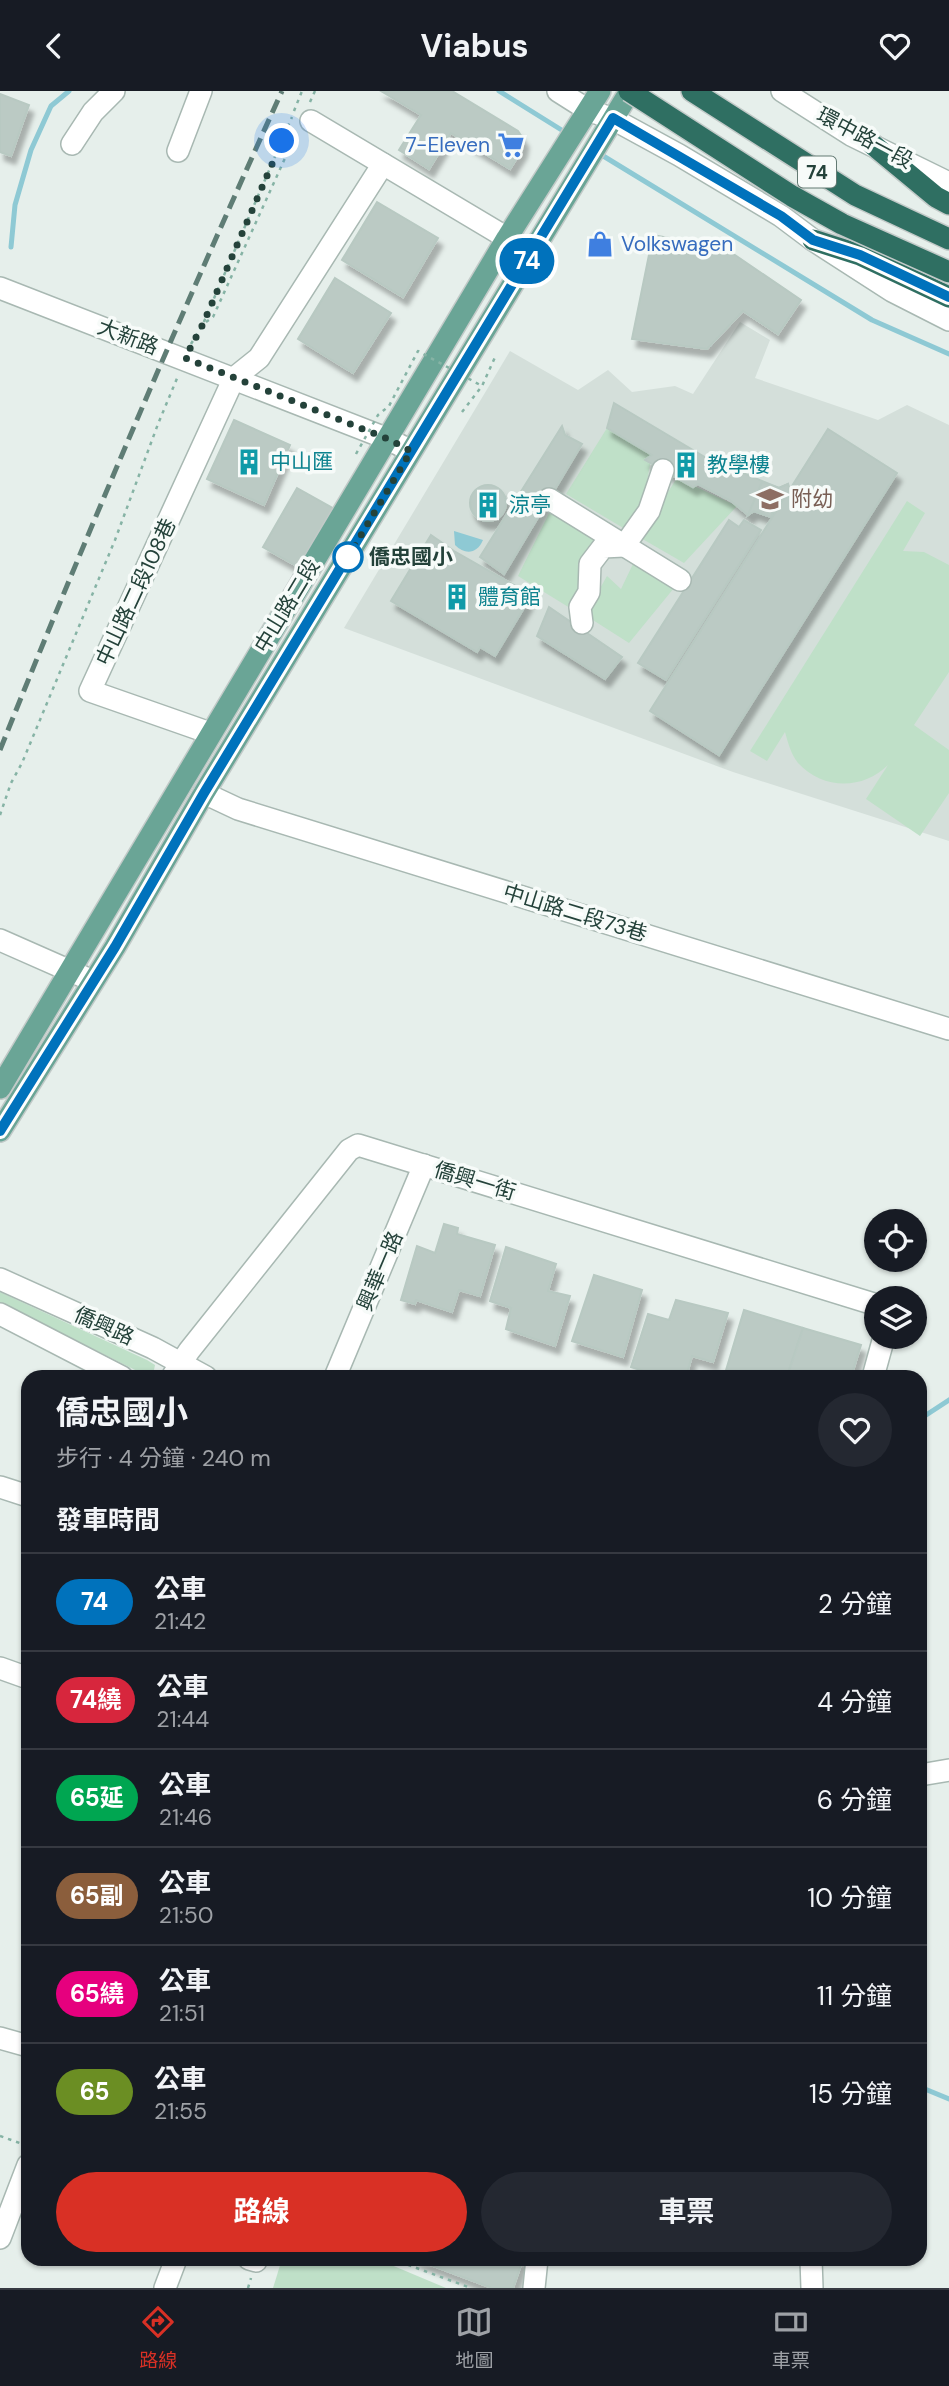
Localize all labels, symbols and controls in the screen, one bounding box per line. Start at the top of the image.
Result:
text: Viabus [421,25,528,67]
icon: back [35,27,73,65]
icon: heart [876,27,914,65]
street label: 環中路一段 [812,101,918,175]
your location [264,123,299,158]
supermarket icon: 7-Eleven [496,130,526,160]
place label: 7-Eleven [406,131,490,159]
road number: 74 [798,157,836,187]
shop icon: Volkswagen [585,229,615,259]
place label: Volkswagen [621,230,733,258]
line badge: 74 [496,238,558,284]
text: 74 [513,245,541,276]
street label: 大新路 [94,313,162,361]
building icon: 中山匯 [234,447,264,477]
place label: 中山匯 [270,448,333,476]
building icon: 教學樓 [671,450,701,480]
place label: 教學樓 [707,451,770,479]
school or university icon: 附幼 [755,484,785,514]
place label: 附幼 [791,485,833,513]
building icon: 涼亭 [473,490,503,520]
place label: 涼亭 [509,491,551,519]
street label: 中山路二段108巷 [90,514,182,670]
marker: 僑忠國小 [333,542,363,572]
place label: 僑忠國小 [369,543,453,571]
street label: 中山路二段 [248,554,326,658]
building icon: 體育館 [442,582,472,612]
place label: 體育館 [478,583,541,611]
street label: 中山路二段73巷 [500,878,650,948]
street label: 僑興一街 [431,1155,519,1207]
map controls [864,1209,927,1349]
button: locate [864,1209,927,1272]
street label: 興華一路 [351,1227,409,1315]
button: layers [864,1286,927,1349]
street label: 僑興路 [70,1300,138,1352]
text: 僑忠國小 [56,1391,188,1434]
button: heart [818,1393,892,1467]
text: 步行 · 4 分鐘 · 240 m [56,1443,271,1473]
text: 發車時間 [56,1503,160,1537]
text: 公車 [154,1572,206,1606]
text: 74 [81,1586,108,1617]
text: 2 分鐘 [818,1587,892,1621]
text: 21:42 [154,1606,206,1636]
text: 公車 [156,1670,208,1704]
text: 74繞 [70,1684,121,1715]
text: 4 分鐘 [817,1685,892,1719]
text: 21:44 [156,1704,209,1734]
text: 公車 [159,1768,211,1802]
text: 65延 [70,1782,124,1813]
text: 6 分鐘 [817,1783,892,1817]
text: 21:46 [159,1802,212,1832]
text: 公車 [159,1866,211,1900]
text: 65副 [70,1880,124,1911]
text: 10 分鐘 [807,1881,892,1915]
text: 21:50 [159,1900,214,1930]
text: 公車 [159,1964,211,1998]
text: 65繞 [70,1978,124,2009]
text: 11 分鐘 [817,1979,892,2013]
text: 21:51 [159,1998,205,2028]
text: 公車 [154,2062,206,2096]
text: 65 [80,2076,109,2107]
text: 15 分鐘 [809,2077,892,2111]
text: 21:55 [154,2096,207,2126]
button: 路線 [56,2172,467,2252]
button: 車票 [481,2172,892,2252]
tab: 路線 [139,2303,177,2373]
tab: 地圖 [455,2303,494,2373]
tab: 車票 [772,2303,810,2373]

